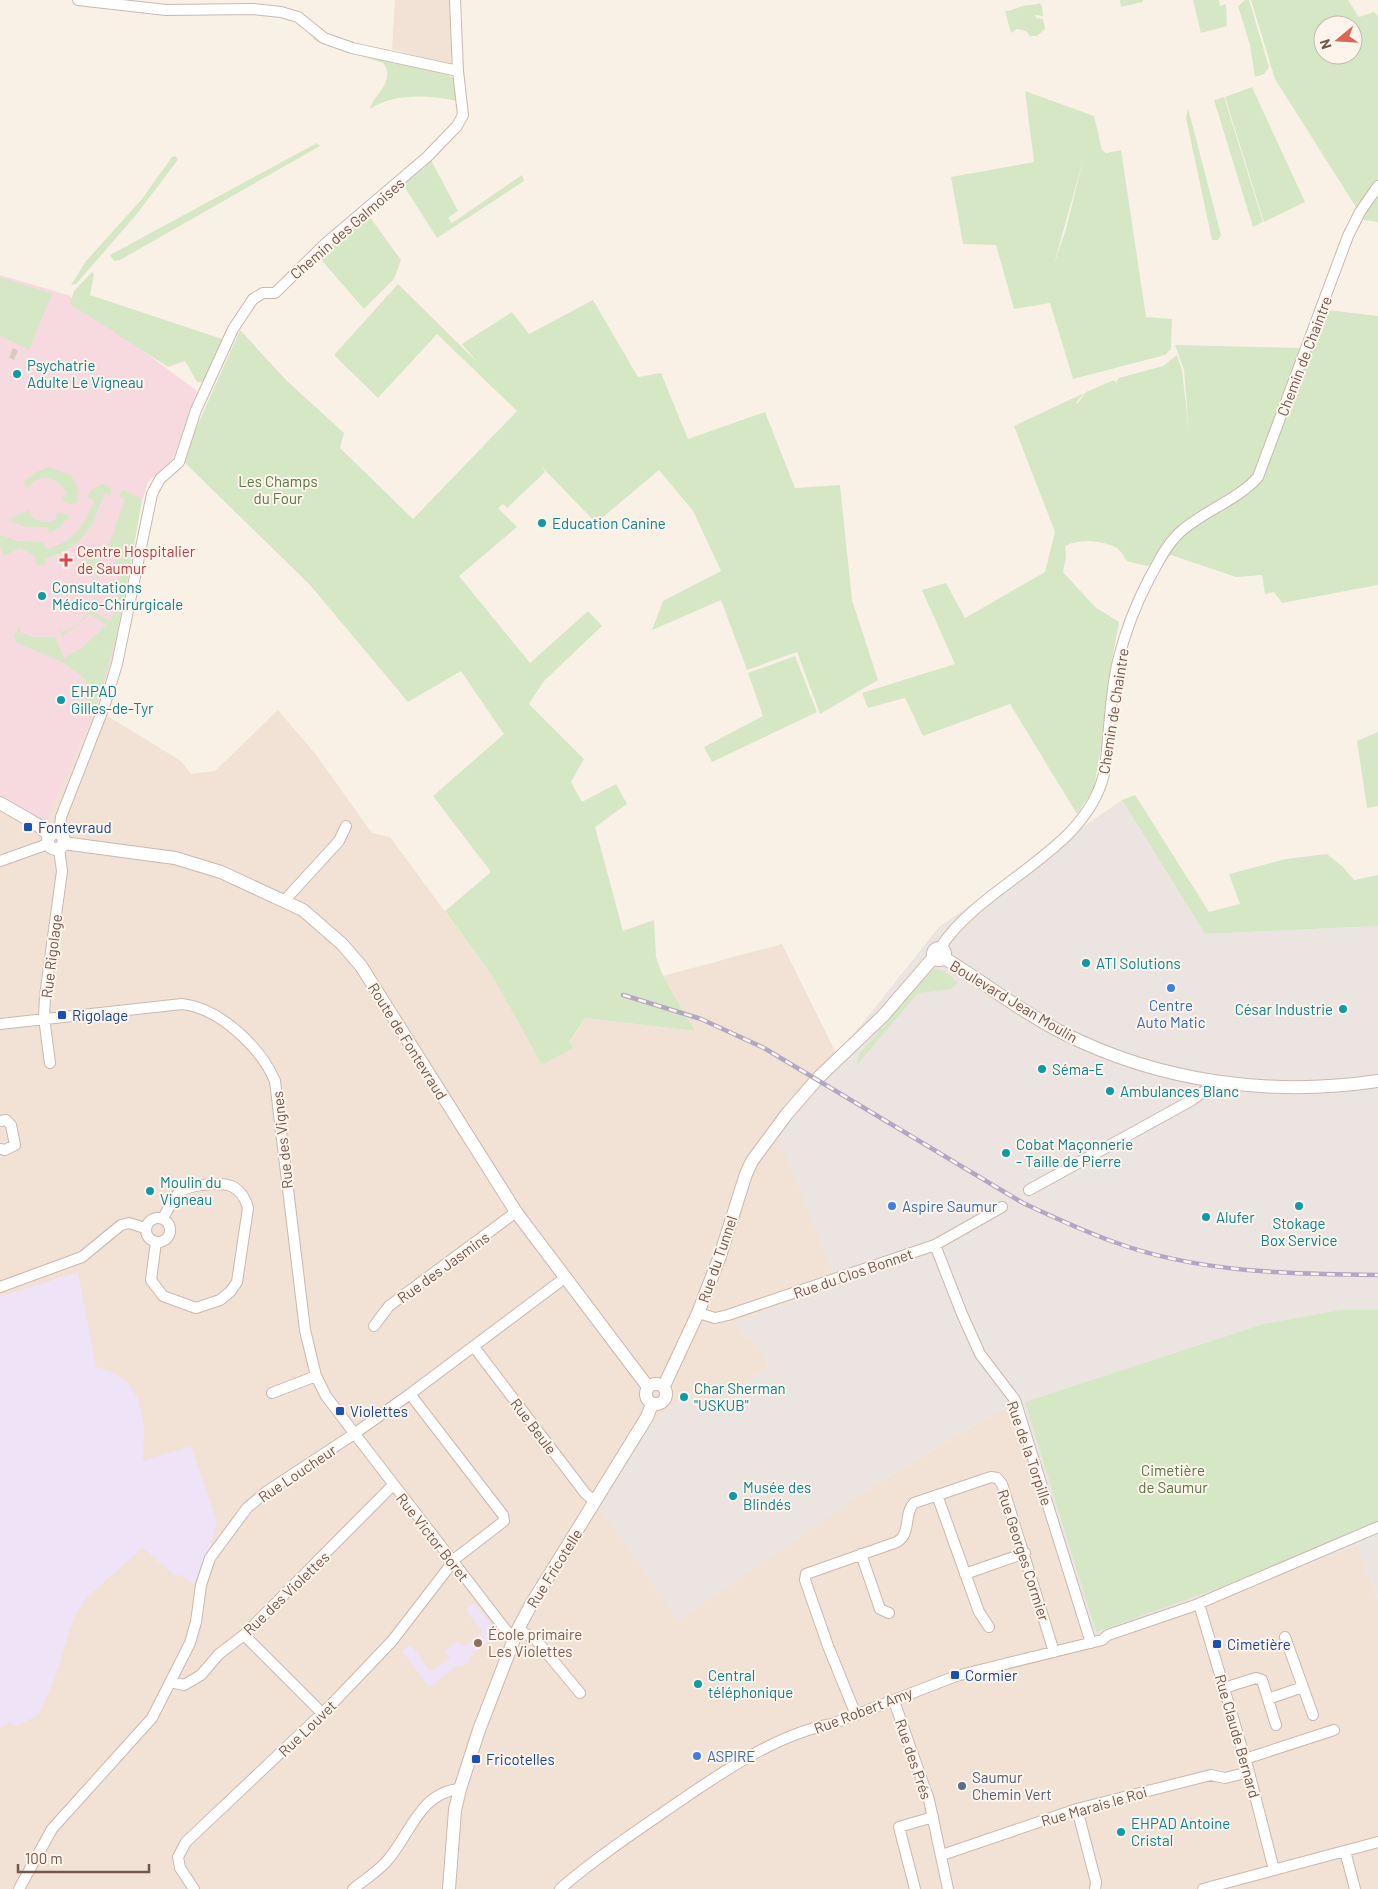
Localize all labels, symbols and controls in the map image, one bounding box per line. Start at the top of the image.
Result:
north arrow [1313,15,1363,65]
text: N [1316,37,1335,51]
street label: Chemin des Galmoises [286,173,408,283]
street label: Chemin de Chaintre [1273,293,1335,419]
place label: Psychatrie Adulte Le Vigneau [27,356,144,391]
marker: Psychatrie Adulte Le Vigneau [11,368,23,380]
park label: Les Champs du Four [238,472,318,507]
place label: Education Canine [552,514,666,532]
marker: Education Canine [536,517,548,529]
place label: Centre Hospitalier de Saumur [77,542,196,577]
marker: Centre Hospitalier de Saumur [59,553,73,567]
place label: Consultations Médico-Chirurgicale [52,578,183,613]
marker: Consultations Médico-Chirurgicale [36,590,48,602]
street label: Chemin de Chaintre [1094,647,1132,775]
place label: EHPAD Gilles-de-Tyr [71,682,154,717]
marker: EHPAD Gilles-de-Tyr [55,694,67,706]
place label: Fontevraud [38,818,112,836]
marker: Fontevraud [22,821,34,833]
street label: Rue Rigolage [37,913,65,999]
place label: ATI Solutions [1096,954,1181,972]
street label: Boulevard Jean Moulin [947,956,1081,1046]
marker: ATI Solutions [1080,957,1092,969]
street label: Route de Fontevraud [365,979,451,1103]
marker: Centre Auto Matic [1165,982,1177,994]
place label: Centre Auto Matic [1137,996,1206,1031]
place label: César Industrie [1235,1000,1333,1018]
marker: César Industrie [1337,1003,1349,1015]
place label: Rigolage [72,1006,128,1024]
marker: Rigolage [56,1009,68,1021]
place label: Séma-E [1052,1060,1104,1078]
marker: Séma-E [1036,1063,1048,1075]
place label: Ambulances Blanc [1120,1082,1239,1100]
marker: Ambulances Blanc [1104,1085,1116,1097]
street label: Rue des Vignes [268,1090,296,1190]
place label: Cobat Maçonnerie - Taille de Pierre [1016,1135,1133,1170]
marker: Cobat Maçonnerie - Taille de Pierre [1000,1147,1012,1159]
place label: Moulin du Vigneau [160,1173,222,1208]
marker: Moulin du Vigneau [144,1185,156,1197]
place label: Aspire Saumur [902,1197,998,1215]
marker: Aspire Saumur [886,1200,898,1212]
marker: Stokage Box Service [1293,1200,1305,1212]
place label: Alufer [1216,1208,1255,1226]
marker: Alufer [1200,1211,1212,1223]
street label: Rue du Tunnel [694,1213,740,1305]
place label: Stokage Box Service [1261,1214,1337,1249]
street label: Rue des Jasmins [393,1228,493,1306]
street label: Rue du Clos Bonnet [791,1244,915,1302]
place label: Char Sherman "USKUB" [694,1379,786,1414]
marker: Char Sherman "USKUB" [678,1391,690,1403]
street label: Rue Beule [507,1395,561,1457]
street label: Rue de la Torpille [1004,1398,1056,1508]
place label: Violettes [350,1402,408,1420]
marker: Violettes [334,1405,346,1417]
street label: Rue Loucheur [255,1440,340,1506]
park label: Cimetière de Saumur [1138,1461,1208,1496]
place label: Musée des Blindés [743,1478,811,1513]
street label: Rue Georges Cormier [994,1487,1054,1624]
street label: Rue Victor Boret [393,1489,473,1585]
marker: Musée des Blindés [727,1490,739,1502]
street label: Rue Fricotelle [523,1525,585,1611]
street label: Rue des Violettes [239,1547,333,1639]
place label: École primaire Les Violettes [488,1625,582,1660]
place label: Cimetière [1227,1635,1291,1653]
marker: École primaire Les Violettes [472,1637,484,1649]
marker: Cimetière [1211,1638,1223,1650]
place label: Central téléphonique [708,1666,793,1701]
place label: Cormier [965,1666,1018,1684]
marker: Cormier [949,1669,961,1681]
street label: Rue Claude Bernard [1212,1672,1264,1800]
marker: Central téléphonique [692,1678,704,1690]
street label: Rue Robert Amy [811,1683,915,1737]
street label: Rue Louvet [274,1696,340,1760]
street label: Rue des Prés [892,1716,936,1802]
place label: ASPIRE [707,1747,755,1765]
place label: Fricotelles [486,1750,555,1768]
marker: ASPIRE [691,1750,703,1762]
marker: Fricotelles [470,1753,482,1765]
place label: Saumur Chemin Vert [972,1768,1052,1803]
marker: Saumur Chemin Vert [956,1780,968,1792]
street label: Rue Marais le Roi [1039,1782,1149,1830]
place label: EHPAD Antoine Cristal [1131,1814,1230,1849]
marker: EHPAD Antoine Cristal [1115,1826,1127,1838]
scale bar [18,1842,149,1874]
text: 100 m [25,1849,63,1867]

